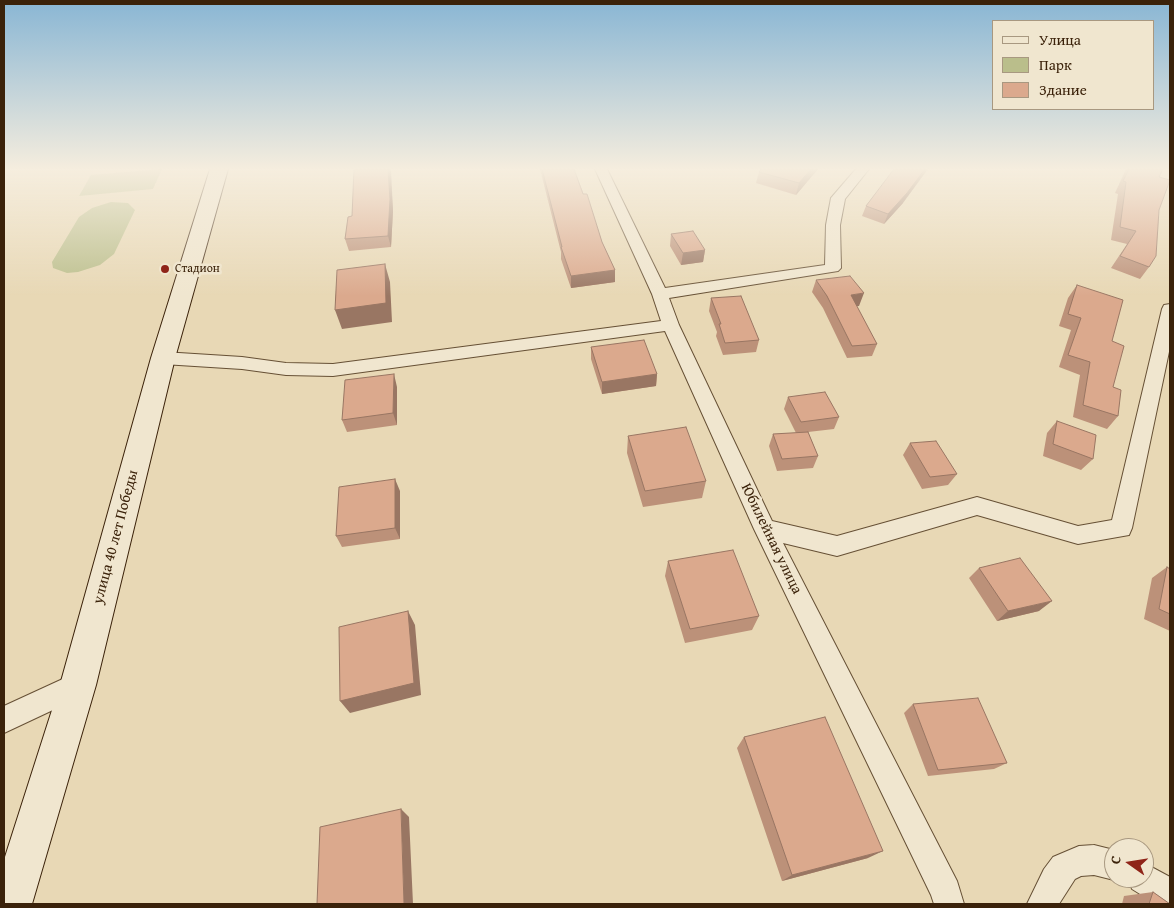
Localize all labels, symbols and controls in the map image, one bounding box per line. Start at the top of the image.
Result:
legend [992,20,1154,110]
text: Улица [1039,29,1081,50]
text: Парк [1039,54,1072,75]
text: Здание [1039,79,1087,100]
place label: Стадион [175,262,220,276]
marker: Стадион [159,263,171,275]
street label: улица 40 лет Победы [89,468,143,606]
street label: Юбилейная улица [736,481,806,597]
north arrow [1104,838,1154,888]
text: С [1105,854,1126,866]

